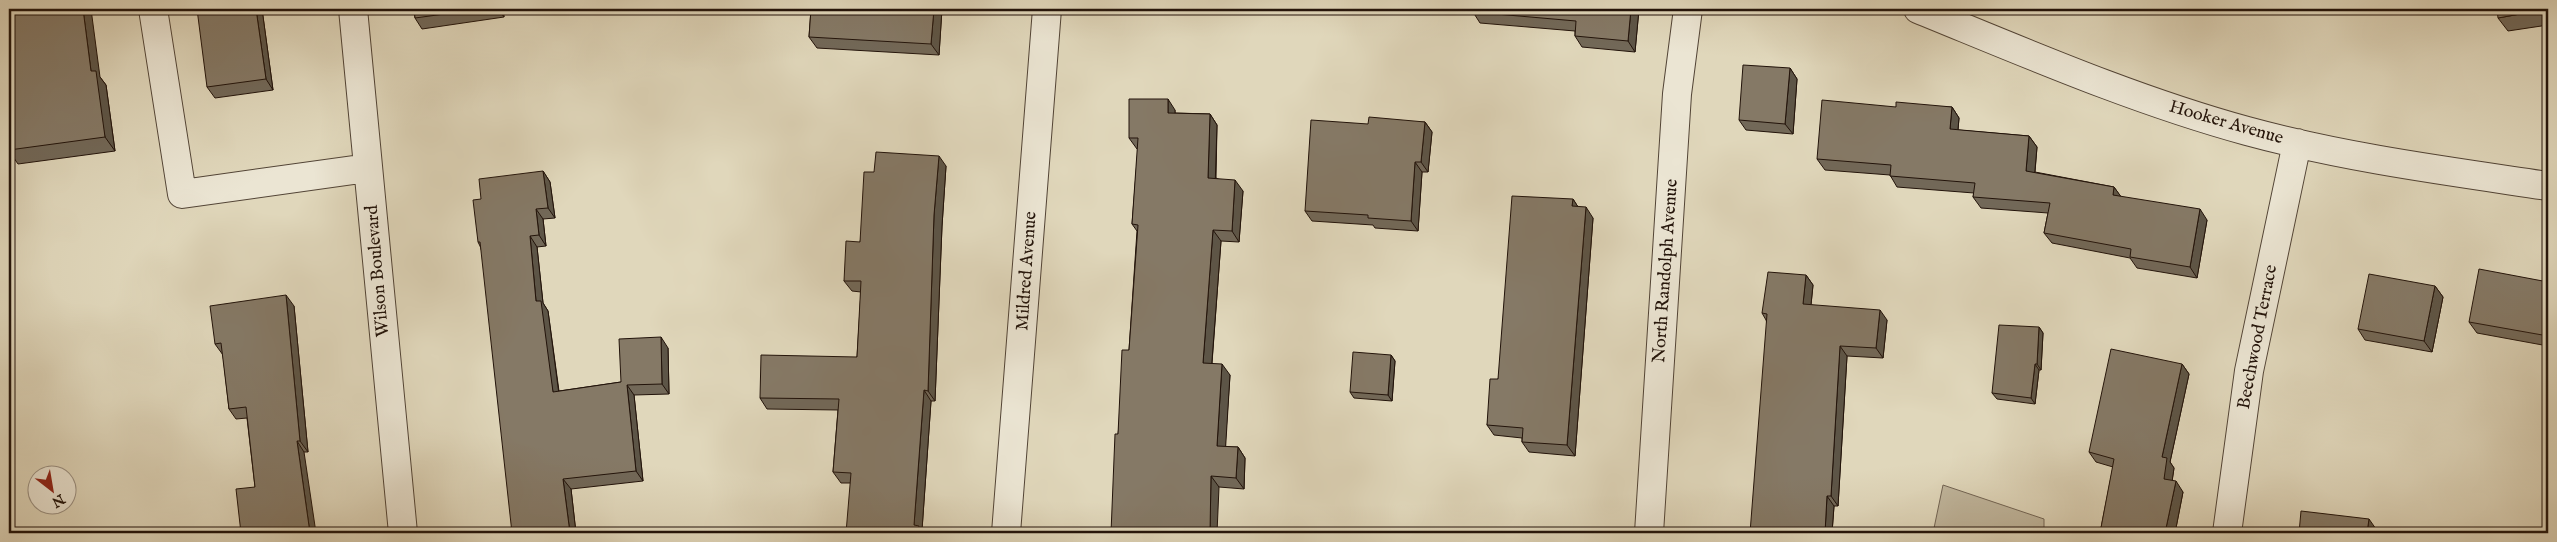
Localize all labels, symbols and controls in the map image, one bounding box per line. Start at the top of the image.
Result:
street label: Hooker Avenue [2166,96,2286,150]
street label: North Randolph Avenue [1648,178,1684,364]
street label: Wilson Boulevard [361,204,395,338]
street label: Mildred Avenue [1011,211,1043,331]
street label: Beechwood Terrace [2233,263,2283,411]
north arrow [28,464,78,514]
text: N [48,489,69,511]

